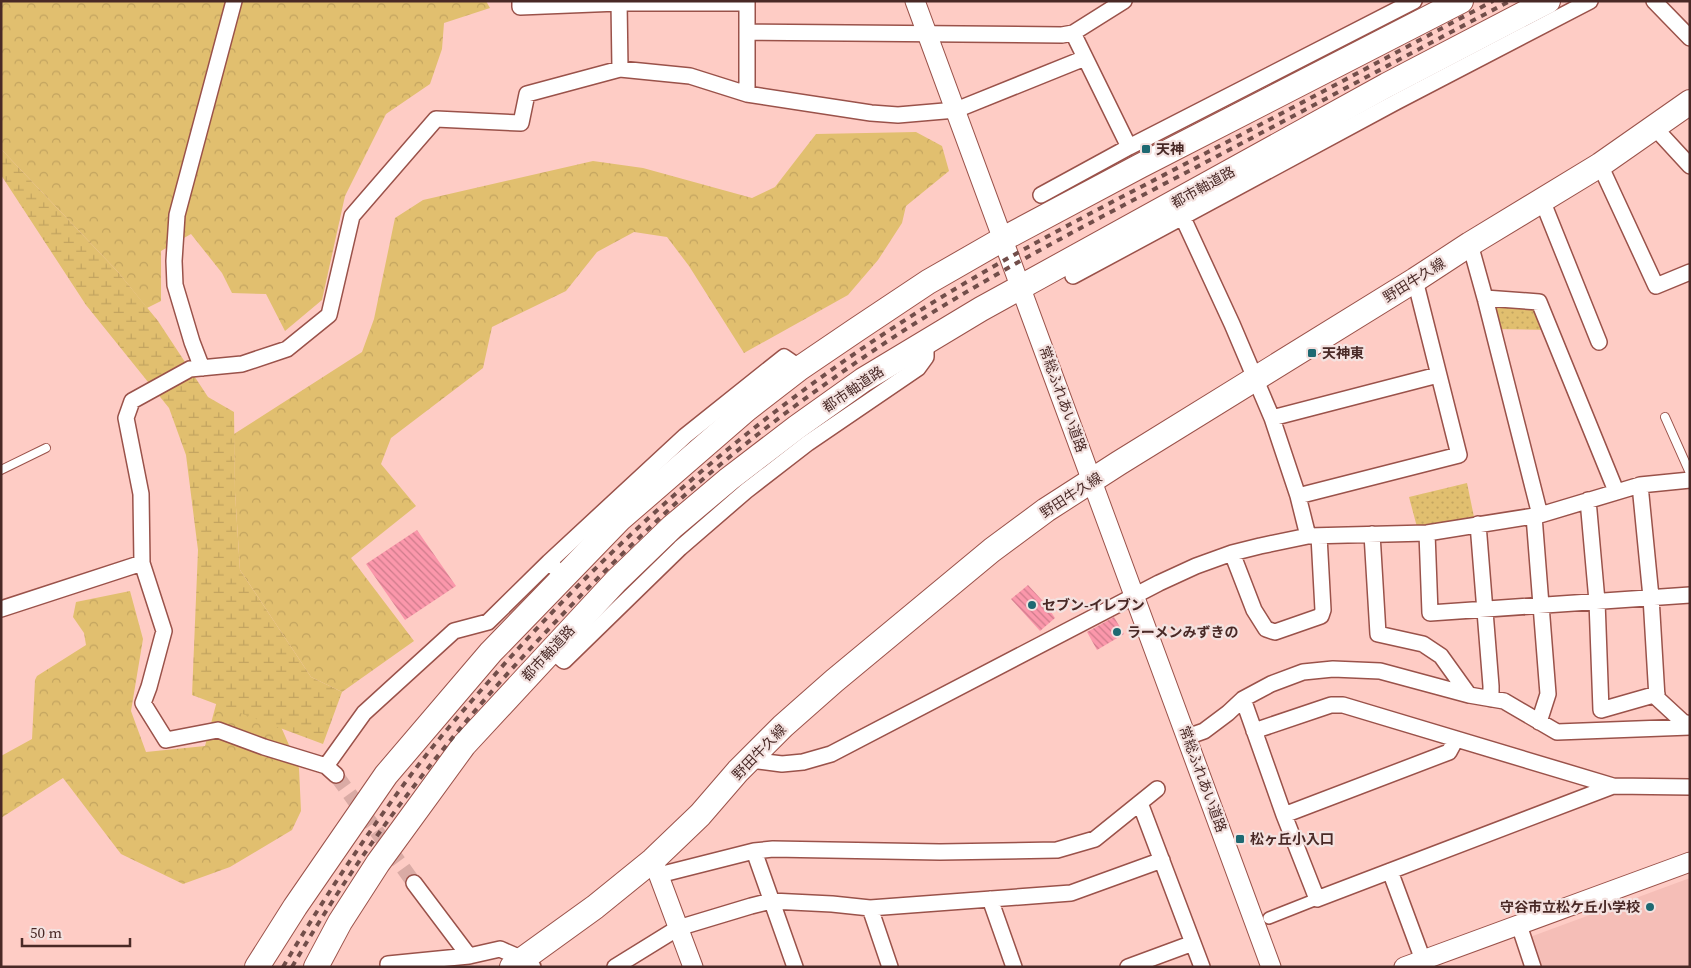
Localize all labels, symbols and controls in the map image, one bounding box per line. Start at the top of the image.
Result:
place label: 天神 [1156,139,1184,159]
marker: 天神 [1140,143,1152,155]
street label: 都市軸道路 [1168,161,1238,213]
street label: 野田牛久線 [1379,253,1449,307]
street label: 常総ふれあい道路 [1034,343,1092,455]
place label: 天神東 [1322,343,1364,363]
marker: 天神東 [1306,347,1318,359]
street label: 都市軸道路 [818,361,888,417]
street label: 野田牛久線 [1036,468,1106,522]
place label: セブン-イレブン [1042,595,1145,615]
marker: セブン-イレブン [1026,599,1038,611]
street label: 都市軸道路 [517,621,579,685]
place label: ラーメンみずきの [1127,622,1238,642]
marker: ラーメンみずきの [1111,626,1123,638]
street label: 野田牛久線 [727,720,791,784]
street label: 常総ふれあい道路 [1174,723,1232,835]
place label: 松ヶ丘小入口 [1250,829,1334,849]
marker: 松ヶ丘小入口 [1234,833,1246,845]
place label: 守谷市立松ケ丘小学校 [1500,897,1640,917]
marker: 守谷市立松ケ丘小学校 [1644,901,1656,913]
scale bar [22,916,130,948]
text: 50 m [30,922,62,943]

